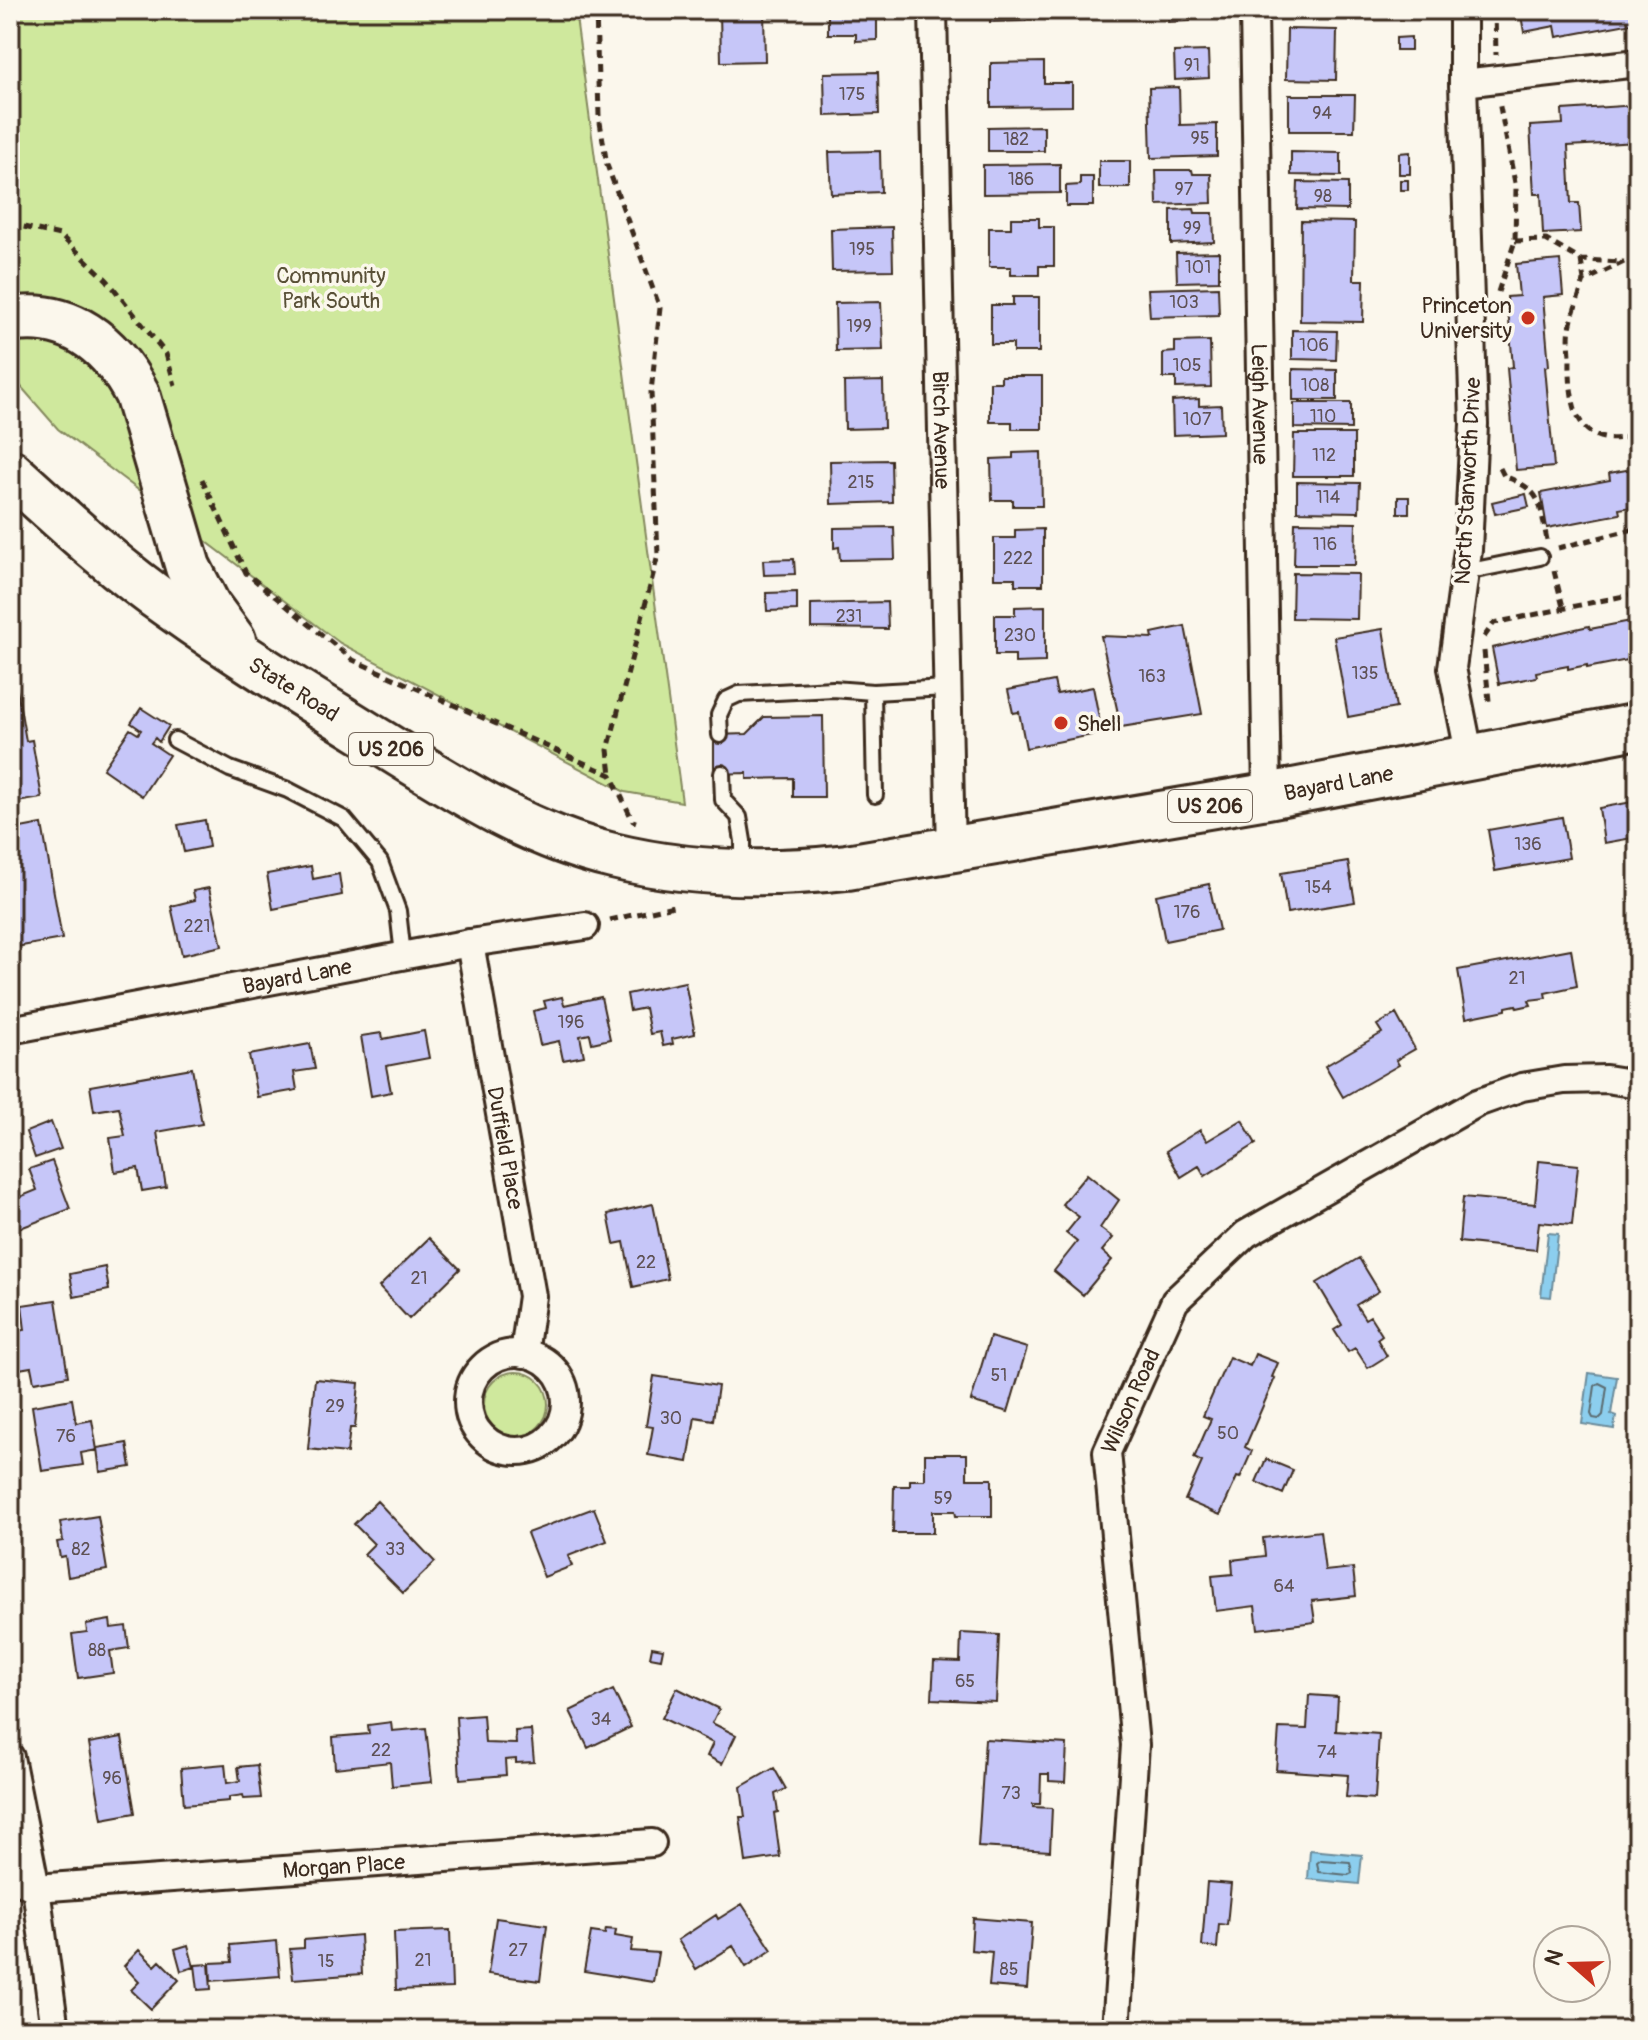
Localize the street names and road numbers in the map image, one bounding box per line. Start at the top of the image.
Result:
street label: Leigh Avenue [1245,343,1275,465]
street label: Birch Avenue [926,371,956,489]
street label: North Stanworth Drive [1449,376,1487,585]
street label: State Road [243,651,344,728]
road number: US 206 [349,733,433,765]
street label: Bayard Lane [1282,759,1396,808]
road number: US 206 [1168,790,1252,822]
street label: Bayard Lane [240,953,354,1001]
street label: Duffield Place [480,1084,530,1212]
street label: Wilson Road [1095,1344,1167,1458]
street label: Morgan Place [281,1848,406,1885]

